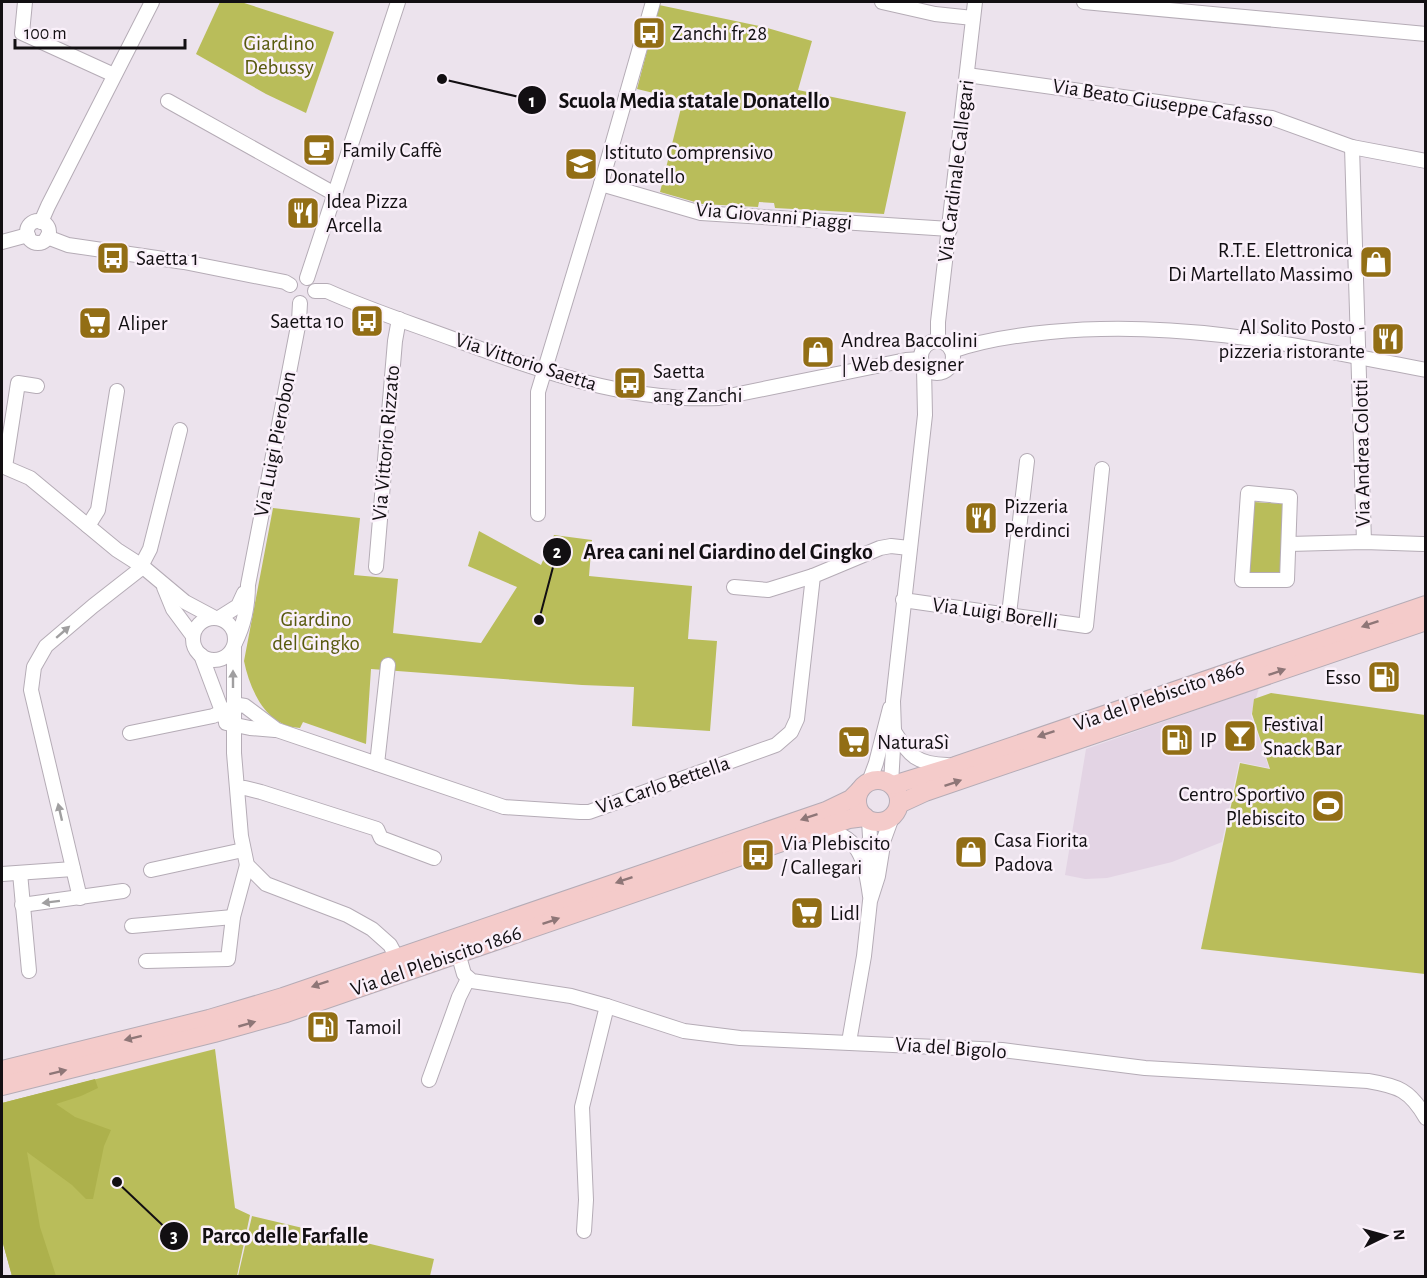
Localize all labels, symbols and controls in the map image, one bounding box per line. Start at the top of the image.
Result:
scale bar [15,12,184,50]
bus stop icon: Zanchi fr 28 [631,15,667,51]
place label: Zanchi fr 28 [672,23,767,44]
text: 100 m [24,25,67,43]
park label: Giardino Debussy [243,33,315,78]
street label: Via Beato Giuseppe Cafasso [1051,75,1275,131]
street label: Via Cardinale Callegari [934,78,978,264]
callout: Scuola Media statale Donatello [517,80,842,120]
text: Scuola Media statale Donatello [558,90,830,112]
text: 1 [529,93,535,111]
cafe icon: Family Caffè [301,132,337,168]
place label: Family Caffè [342,140,442,161]
place label: Istituto Comprensivo Donatello [604,142,773,187]
school or university icon: Istituto Comprensivo Donatello [563,146,599,182]
place label: Idea Pizza Arcella [326,191,408,236]
restaurant icon: Idea Pizza Arcella [285,195,321,231]
street label: Via Giovanni Piaggi [695,199,853,233]
bus stop icon: Saetta 1 [95,240,131,276]
place label: R.T.E. Elettronica Di Martellato Massimo [1168,240,1353,285]
shop icon: R.T.E. Elettronica Di Martellato Massimo [1358,244,1394,280]
place label: Saetta 1 [136,248,199,269]
bus stop icon: Saetta 10 [349,303,385,339]
supermarket icon: Aliper [77,305,113,341]
place label: Saetta 10 [270,311,344,332]
place label: Aliper [118,313,168,334]
place label: Al Solito Posto - pizzeria ristorante [1218,317,1365,362]
restaurant icon: Al Solito Posto - pizzeria ristorante [1370,321,1406,357]
street label: Via Vittorio Saetta [452,329,600,395]
place label: Andrea Baccolini | Web designer [841,330,978,377]
shop icon: Andrea Baccolini | Web designer [800,334,836,370]
place label: Saetta ang Zanchi [653,361,743,406]
street label: Via Vittorio Rizzato [369,364,403,522]
bus stop icon: Saetta ang Zanchi [612,365,648,401]
street label: Via Luigi Pierobon [251,369,299,519]
street label: Via Andrea Colotti [1350,379,1374,527]
place label: Pizzeria Perdinci [1004,496,1070,541]
restaurant icon: Pizzeria Perdinci [963,500,999,536]
callout: Area cani nel Giardino del Gingko [542,532,885,572]
text: Area cani nel Giardino del Gingko [583,541,873,563]
text: 2 [553,544,562,562]
street label: Via Luigi Borelli [931,594,1059,632]
park label: Giardino del Gingko [272,609,360,654]
one-way arrow [1361,619,1379,629]
one-way arrow [55,625,71,638]
street label: Via del Plebiscito 1866 [1071,657,1247,735]
fuel station icon: Esso [1366,659,1402,695]
one-way arrow [1268,667,1286,676]
place label: Esso [1325,667,1361,688]
one-way arrow [228,670,238,689]
place label: Festival Snack Bar [1263,714,1342,759]
bar icon: Festival Snack Bar [1222,718,1258,754]
fuel station icon: IP [1159,722,1195,758]
supermarket icon: NaturaSì [836,724,872,760]
one-way arrow [1037,730,1055,740]
place label: IP [1200,730,1217,751]
place label: NaturaSì [877,732,949,753]
street label: Via Carlo Bettella [593,752,733,818]
one-way arrow [944,777,962,787]
place label: Centro Sportivo Plebiscito [1179,784,1305,829]
sports icon: Centro Sportivo Plebiscito [1310,788,1346,824]
one-way arrow [55,802,64,821]
one-way arrow [800,812,818,822]
place label: Casa Fiorita Padova [994,830,1088,875]
place label: Via Plebiscito / Callegari [781,833,890,878]
shop icon: Casa Fiorita Padova [953,834,989,870]
bus stop icon: Via Plebiscito / Callegari [740,837,776,873]
one-way arrow [615,876,633,886]
supermarket icon: Lidl [789,895,825,931]
one-way arrow [42,897,61,906]
place label: Lidl [830,903,860,924]
one-way arrow [542,915,560,925]
street label: Via del Plebiscito 1866 [348,922,524,1000]
one-way arrow [311,980,329,990]
fuel station icon: Tamoil [305,1009,341,1045]
place label: Tamoil [346,1017,402,1038]
one-way arrow [238,1019,256,1028]
one-way arrow [124,1033,142,1043]
street label: Via del Bigolo [895,1034,1007,1062]
one-way arrow [49,1067,67,1077]
north arrow [1355,1206,1415,1266]
callout: Parco delle Farfalle [159,1216,380,1256]
text: Parco delle Farfalle [202,1225,368,1247]
text: 3 [170,1228,178,1246]
text: N [1390,1229,1407,1241]

